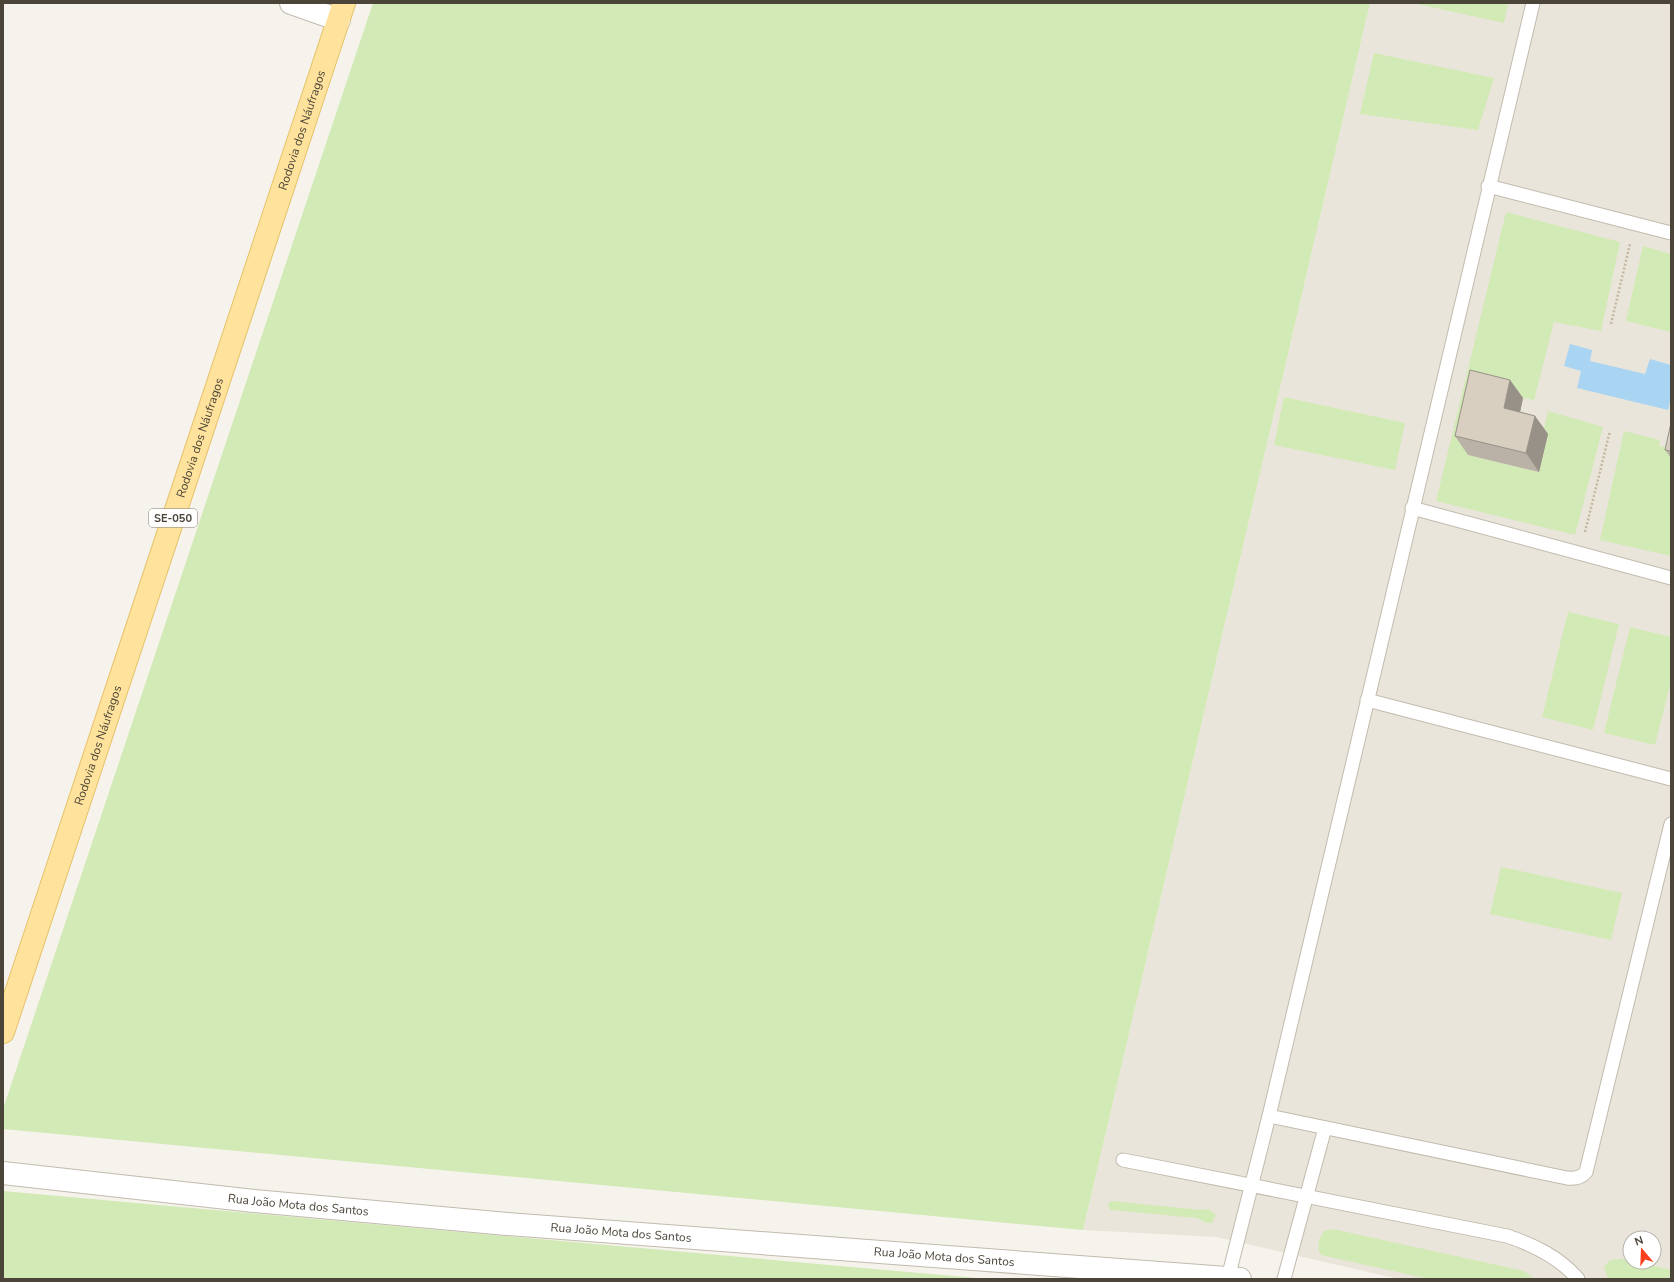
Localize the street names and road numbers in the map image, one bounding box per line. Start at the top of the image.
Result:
street label: Rodovia dos Náufragos [275,68,329,192]
street label: Rodovia dos Náufragos [173,376,227,500]
road number: SE-050 [149,509,197,527]
street label: Rodovia dos Náufragos [71,683,125,807]
street label: Rua João Mota dos Santos [227,1190,370,1219]
street label: Rua João Mota dos Santos [550,1219,692,1246]
street label: Rua João Mota dos Santos [873,1244,1015,1270]

